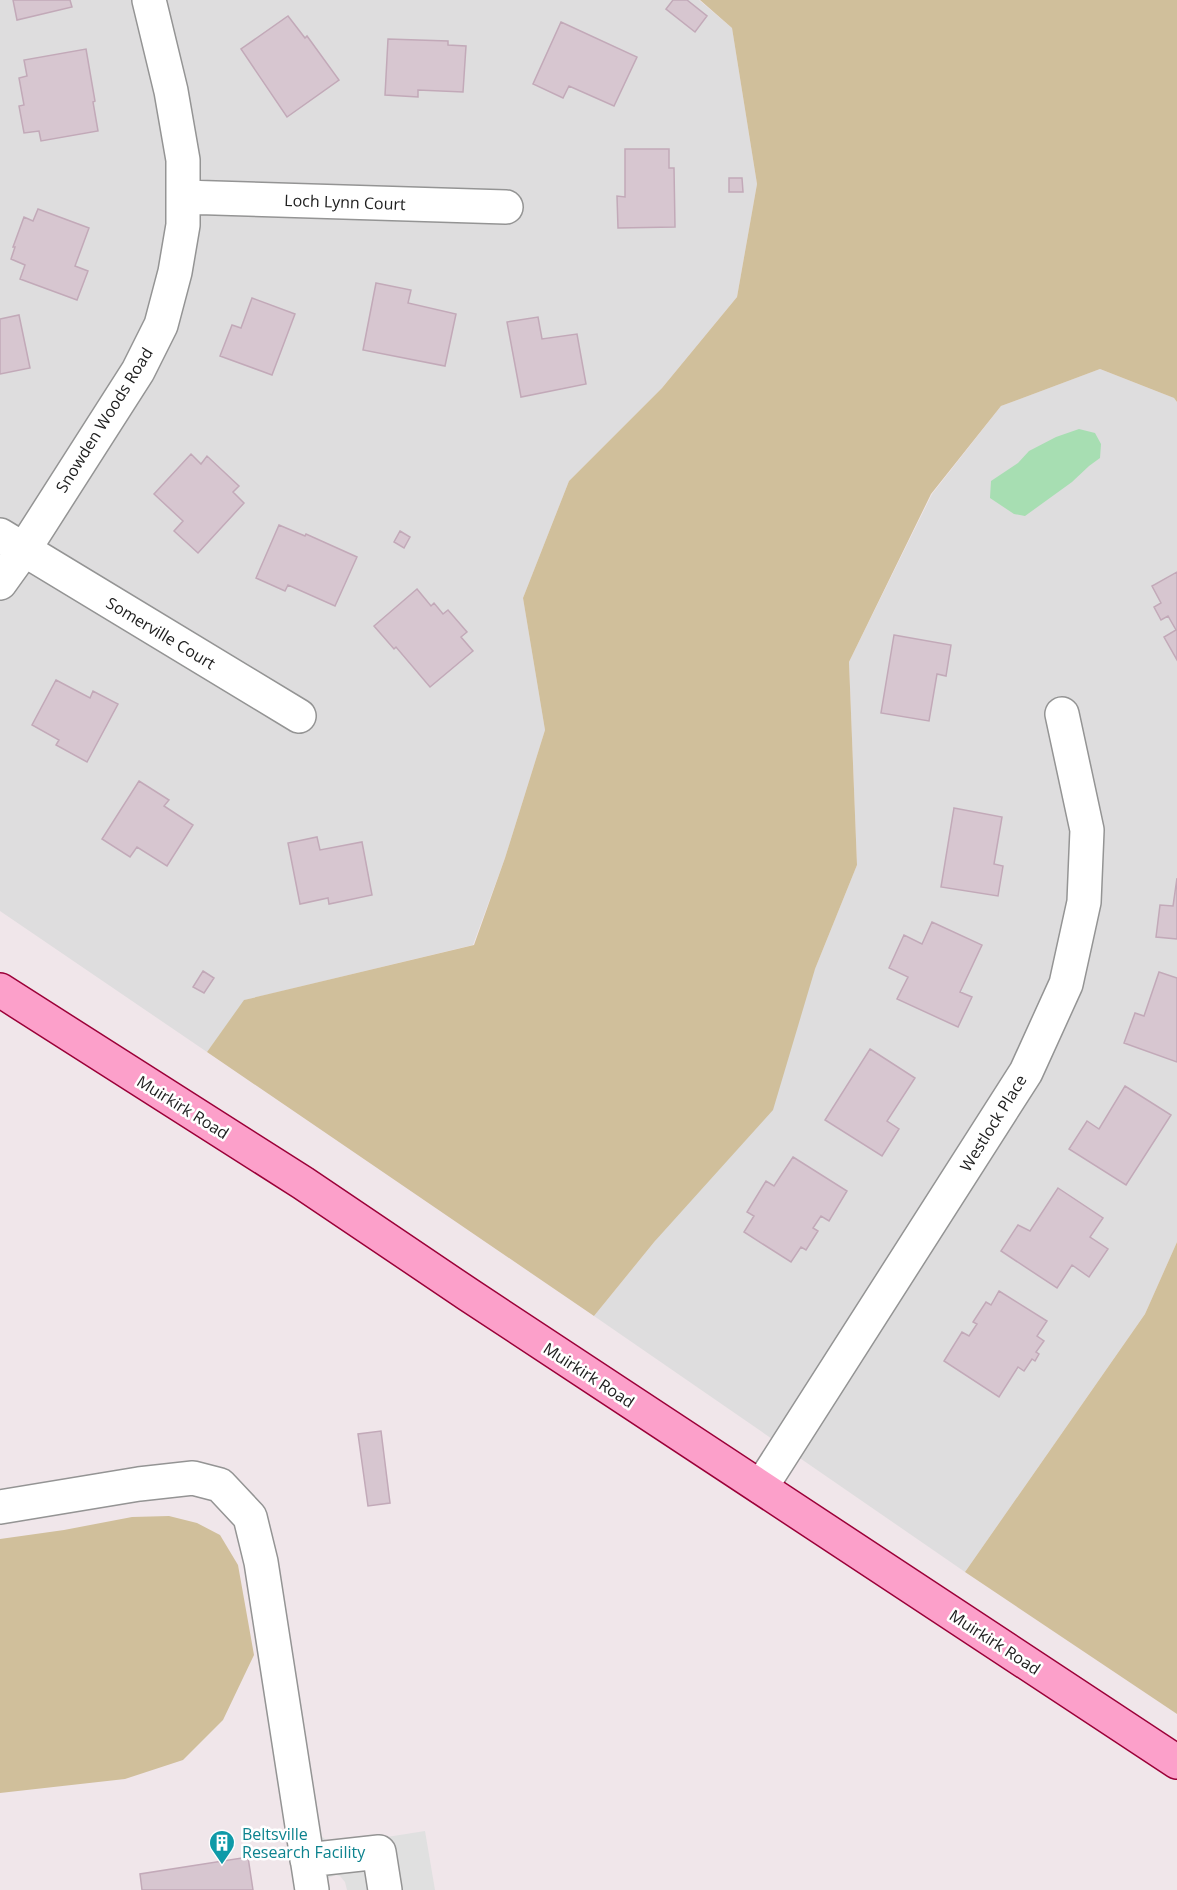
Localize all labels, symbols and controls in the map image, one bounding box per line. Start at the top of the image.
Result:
street label: Loch Lynn Court [284,189,406,215]
street label: Snowden Woods Road [50,343,158,497]
street label: Somerville Court [102,592,220,674]
street label: Muirkirk Road [133,1070,233,1144]
street label: Westlock Place [954,1070,1032,1176]
street label: Muirkirk Road [539,1337,639,1413]
street label: Muirkirk Road [945,1604,1045,1680]
place label: Beltsville Research Facility [242,1823,366,1863]
building icon: Beltsville Research Facility [207,1828,237,1866]

